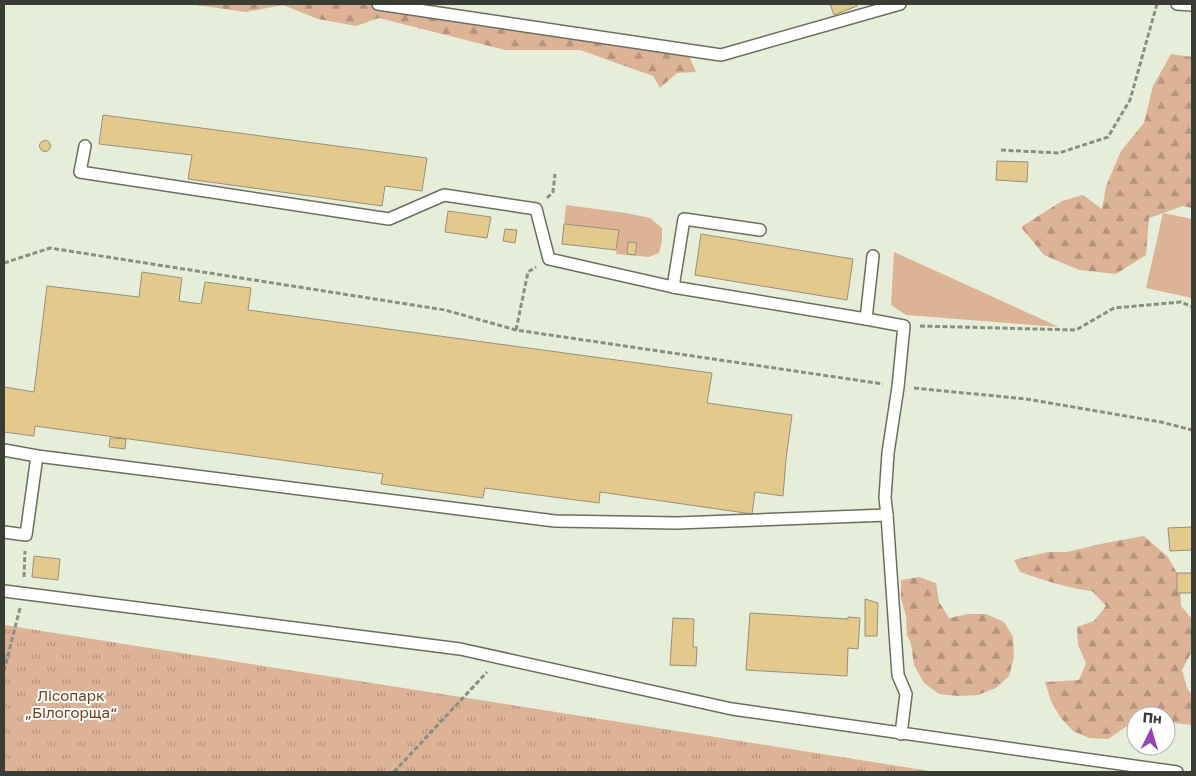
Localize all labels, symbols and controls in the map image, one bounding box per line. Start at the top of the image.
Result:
park label: Лісопарк „Білогорща“ [25,686,117,721]
north arrow [1126,706,1176,756]
text: Пн [1142,708,1162,727]

